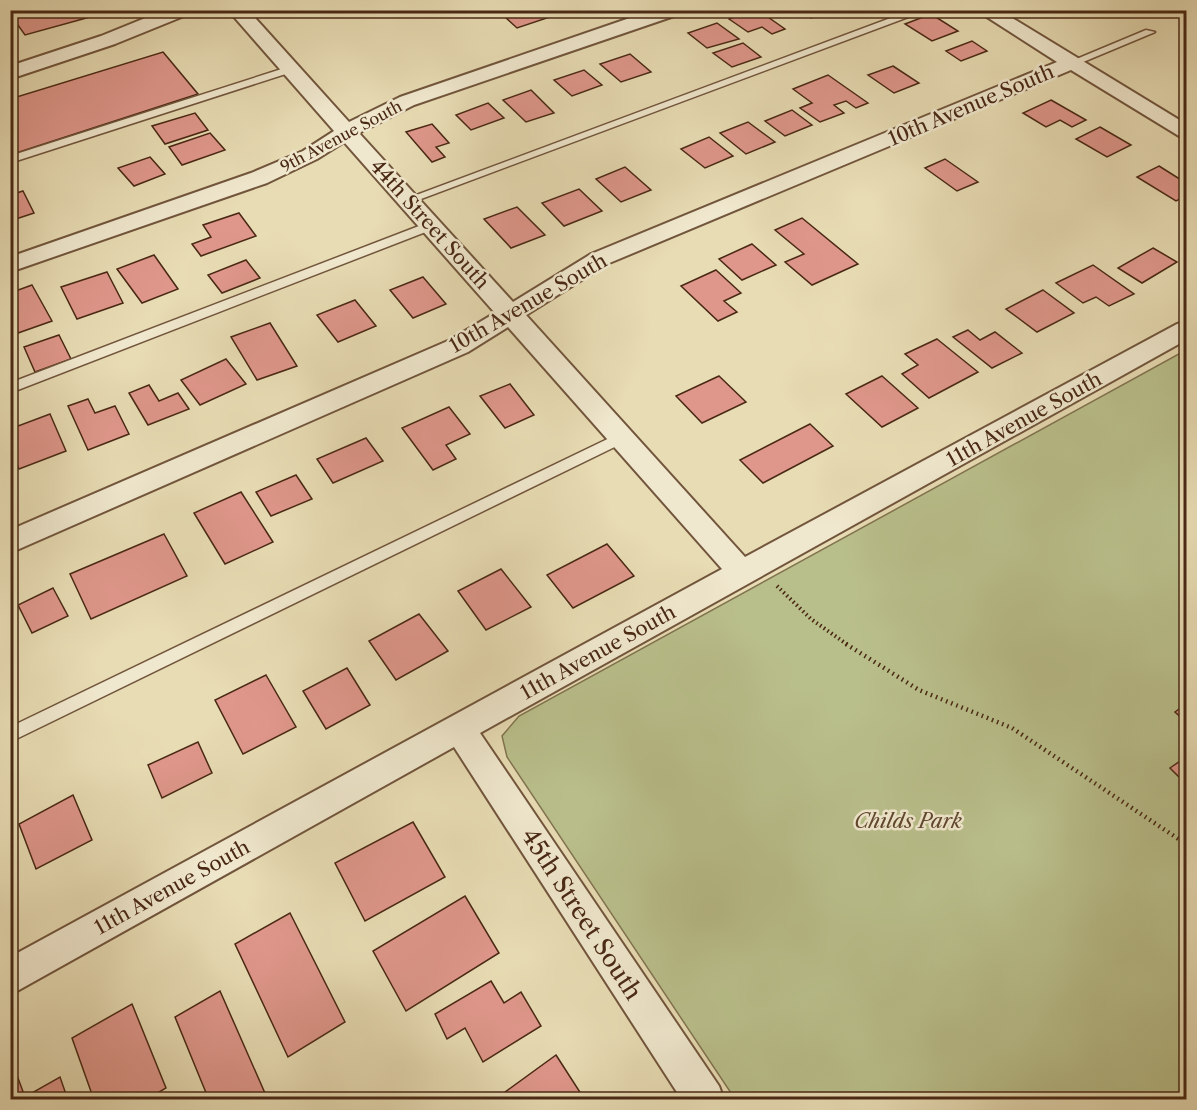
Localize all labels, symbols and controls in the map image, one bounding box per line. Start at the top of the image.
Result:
street label: 10th Avenue South [884,59,1058,151]
street label: 9th Avenue South [277,96,405,176]
street label: 44th Street South [365,154,495,294]
street label: 10th Avenue South [445,248,611,358]
street label: 11th Avenue South [942,366,1106,472]
street label: 11th Avenue South [516,599,680,705]
park label: Childs Park [854,809,962,833]
street label: 45th Street South [516,823,648,1005]
street label: 11th Avenue South [90,834,254,940]

